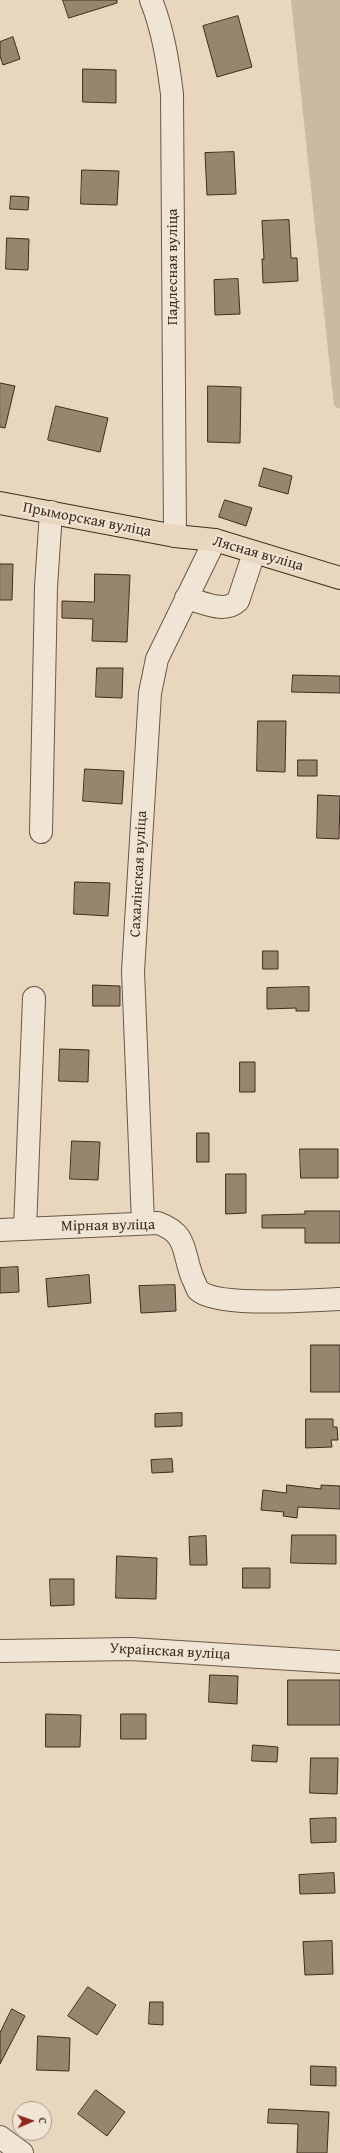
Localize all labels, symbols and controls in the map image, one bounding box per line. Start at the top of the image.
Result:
street label: Падлесная вуліца [164,209,182,325]
street label: Прыморская вуліца [21,499,153,541]
street label: Лясная вуліца [211,532,305,576]
street label: Сахалінская вуліца [127,810,151,938]
street label: Мірная вуліца [61,1216,155,1236]
street label: Украінская вуліца [109,1640,231,1664]
north arrow [12,2101,52,2141]
text: С [35,2117,51,2124]

